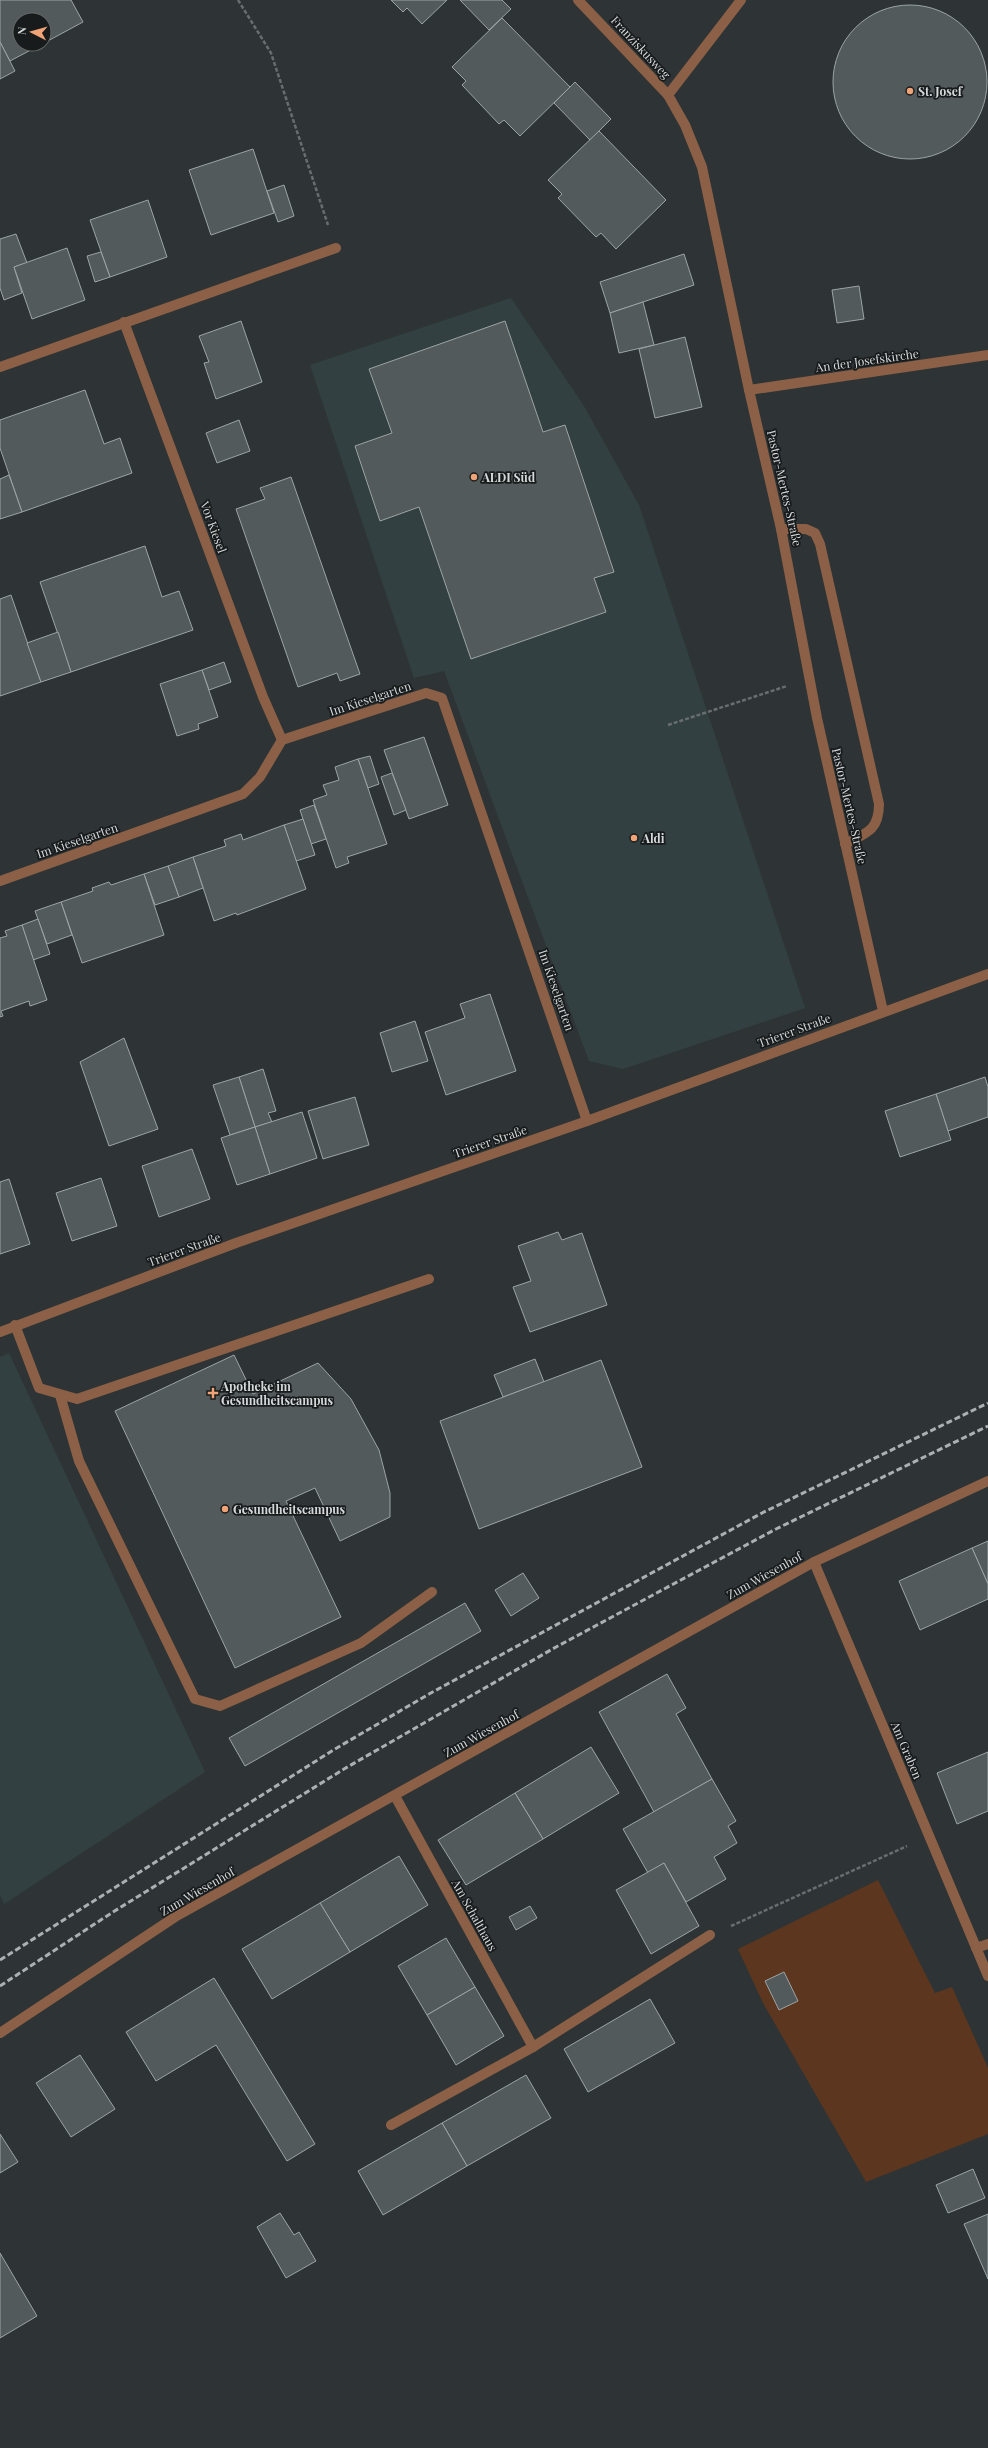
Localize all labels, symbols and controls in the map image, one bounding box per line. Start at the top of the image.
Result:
north arrow [12,12,52,52]
street label: Franziskusweg [608,12,675,82]
text: N [14,26,29,36]
place label: St. Josef [918,83,964,99]
marker: St. Josef [905,86,915,96]
street label: An der Josefskirche [813,345,920,375]
street label: Pastor-Mertes-Straße [764,428,806,548]
place label: ALDI Süd [481,469,535,485]
marker: ALDI Süd [469,472,479,482]
street label: Vor Kiesel [197,498,231,556]
street label: Im Kieselgarten [327,677,413,719]
street label: Pastor-Mertes-Straße [829,746,871,866]
street label: Im Kieselgarten [34,819,120,861]
place label: Aldi [641,830,665,846]
marker: Aldi [629,833,639,843]
street label: Im Kieselgarten [536,947,578,1033]
street label: Trierer Straße [755,1009,833,1051]
street label: Trierer Straße [451,1121,529,1161]
street label: Trierer Straße [145,1228,223,1270]
place label: Apotheke im Gesundheitscampus [220,1378,334,1408]
marker: Apotheke im Gesundheitscampus [208,1388,218,1398]
place label: Gesundheitscampus [233,1501,346,1517]
marker: Gesundheitscampus [220,1504,230,1514]
street label: Zum Wiesenhof [724,1547,805,1602]
street label: Zum Wiesenhof [441,1705,522,1760]
street label: Am Graben [887,1718,926,1781]
street label: Zum Wiesenhof [157,1863,238,1919]
street label: Am Schalthaus [448,1875,501,1954]

